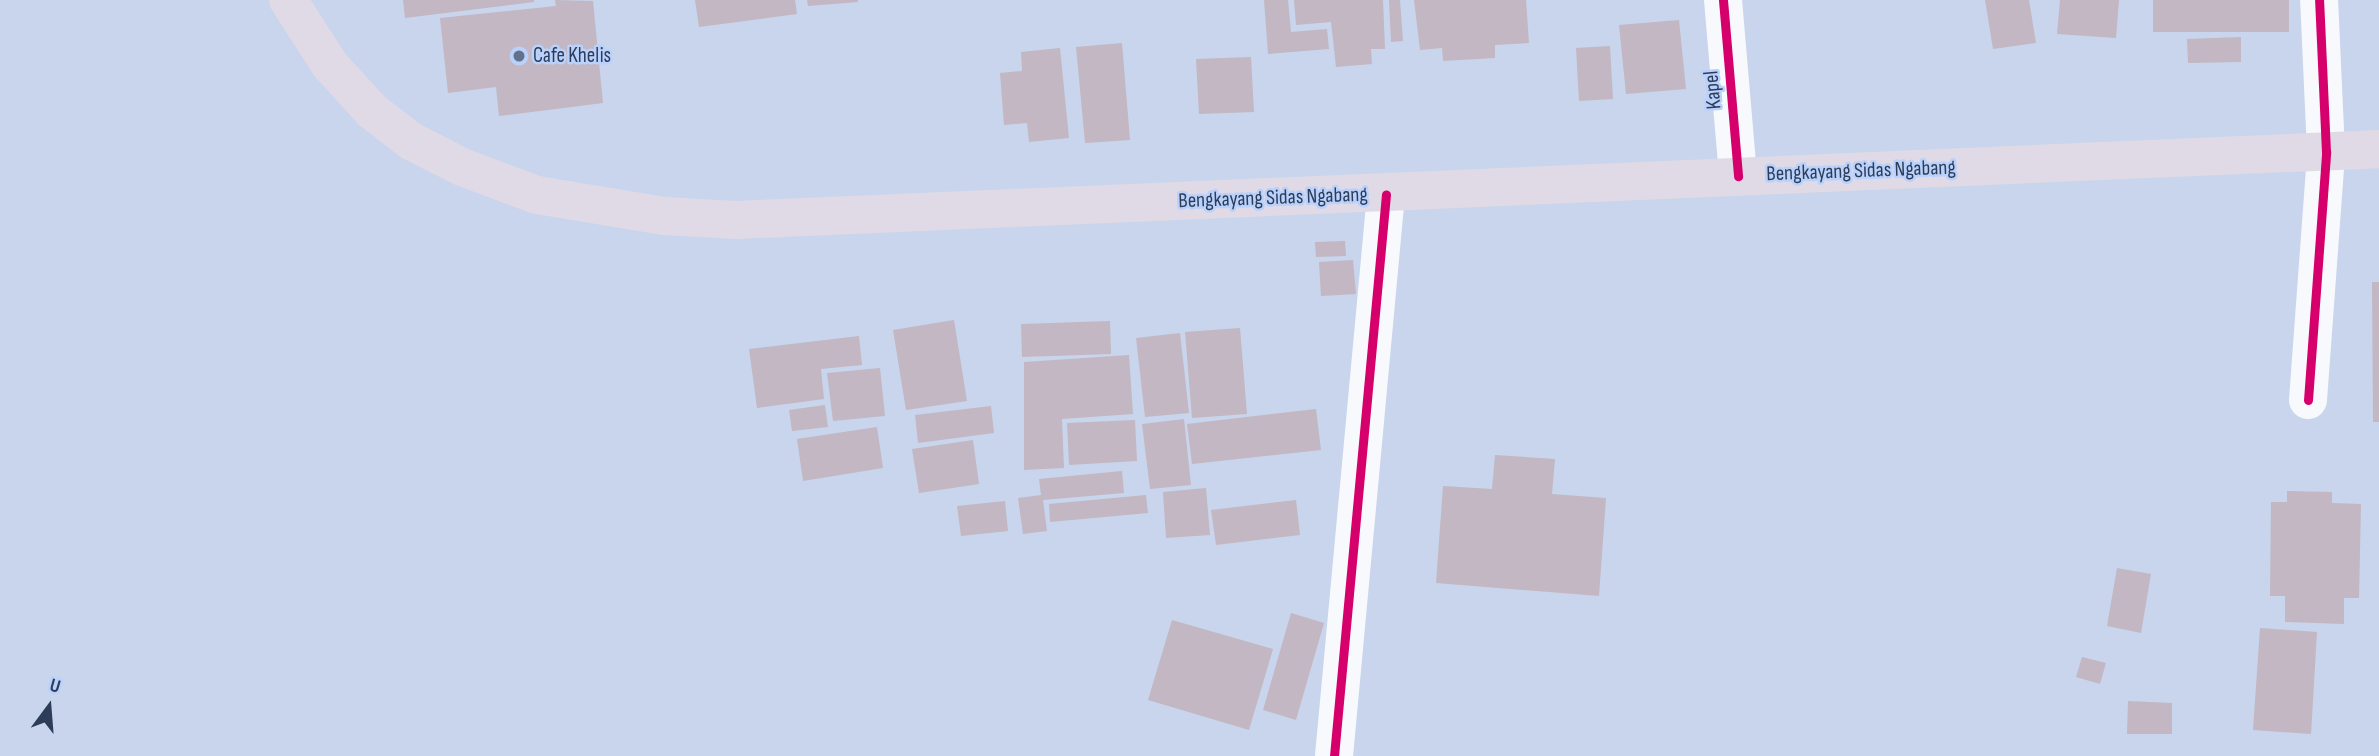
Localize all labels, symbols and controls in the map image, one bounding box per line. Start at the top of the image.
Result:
place label: Cafe Khelis [533,43,611,69]
marker: Cafe Khelis [511,48,527,64]
street label: Kapel [1699,70,1727,110]
street label: Bengkayang Sidas Ngabang [1766,155,1956,187]
street label: Bengkayang Sidas Ngabang [1178,182,1368,214]
north arrow [14,672,84,742]
text: U [47,674,63,699]

